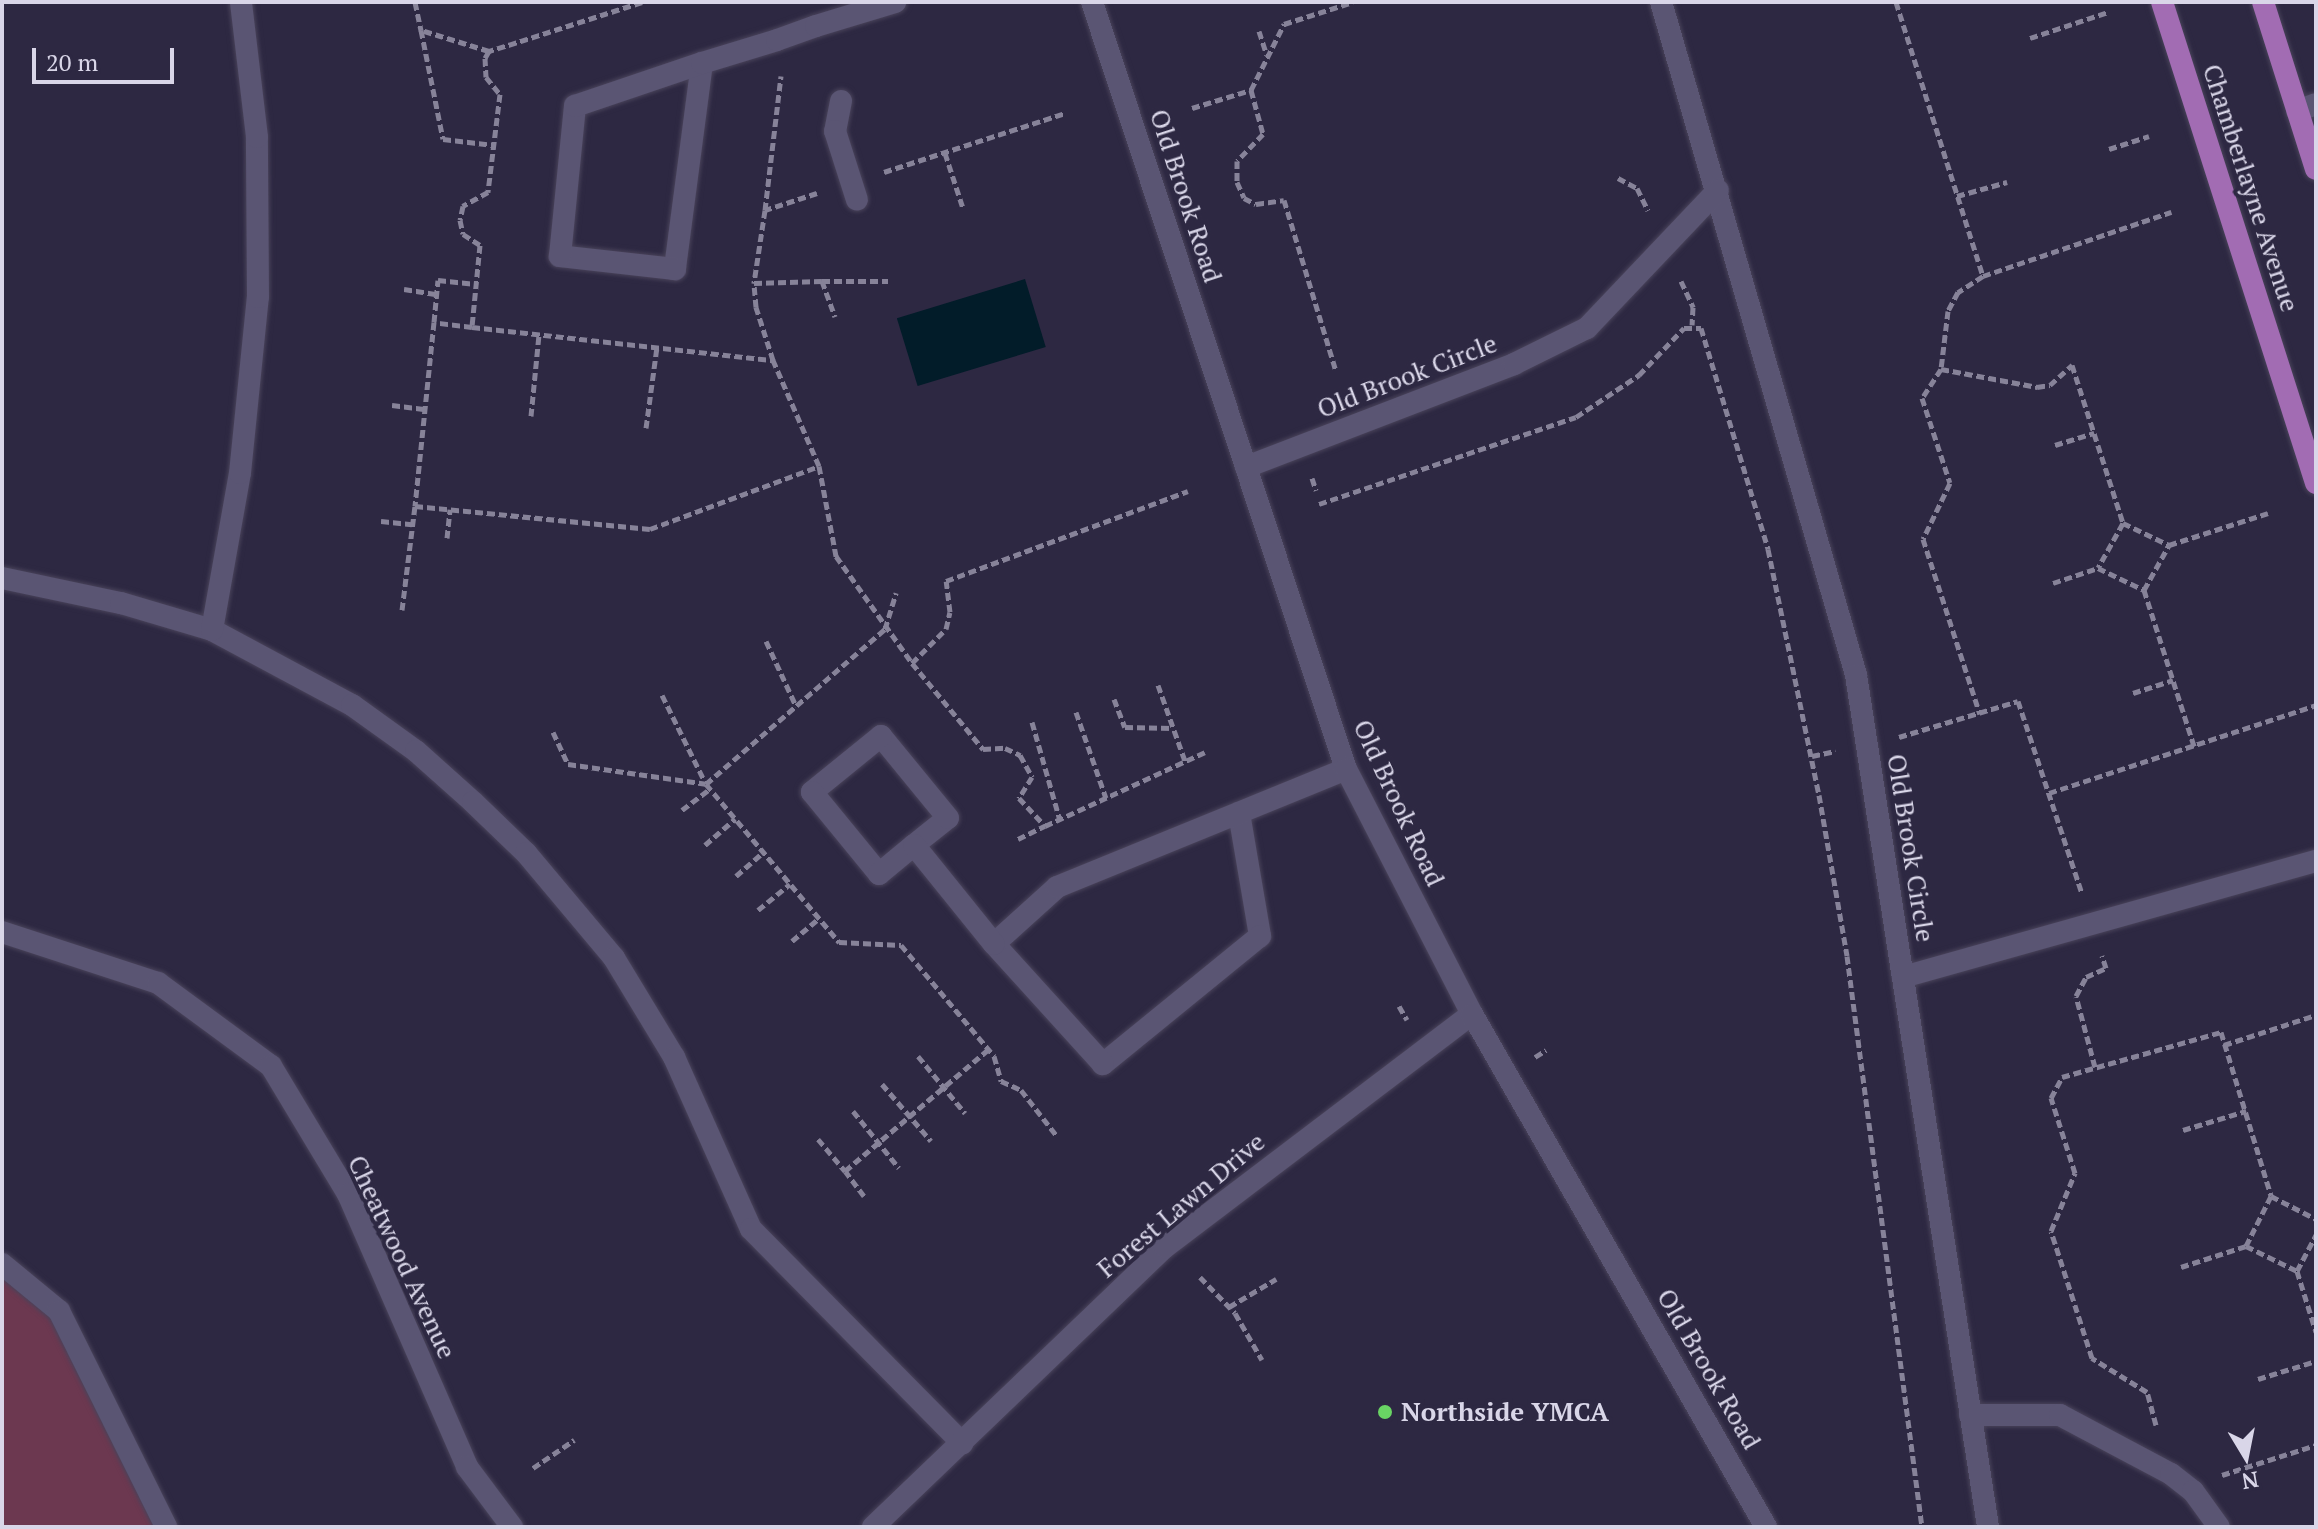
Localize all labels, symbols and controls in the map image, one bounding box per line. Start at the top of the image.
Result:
scale bar [36,32,178,82]
text: 20 m [46,46,98,78]
street label: Chamberlayne Avenue [2196,60,2306,316]
street label: Old Brook Road [1143,105,1229,287]
street label: Old Brook Circle [1313,327,1501,425]
street label: Old Brook Road [1347,715,1451,891]
street label: Old Brook Circle [1881,752,1941,944]
street label: Forest Lawn Drive [1091,1126,1271,1284]
street label: Cheatwood Avenue [341,1150,463,1364]
street label: Old Brook Road [1650,1283,1768,1455]
place label: Northside YMCA [1401,1396,1609,1428]
marker: Northside YMCA [1376,1403,1394,1421]
north arrow [2206,1417,2286,1497]
text: N [2240,1465,2261,1497]

